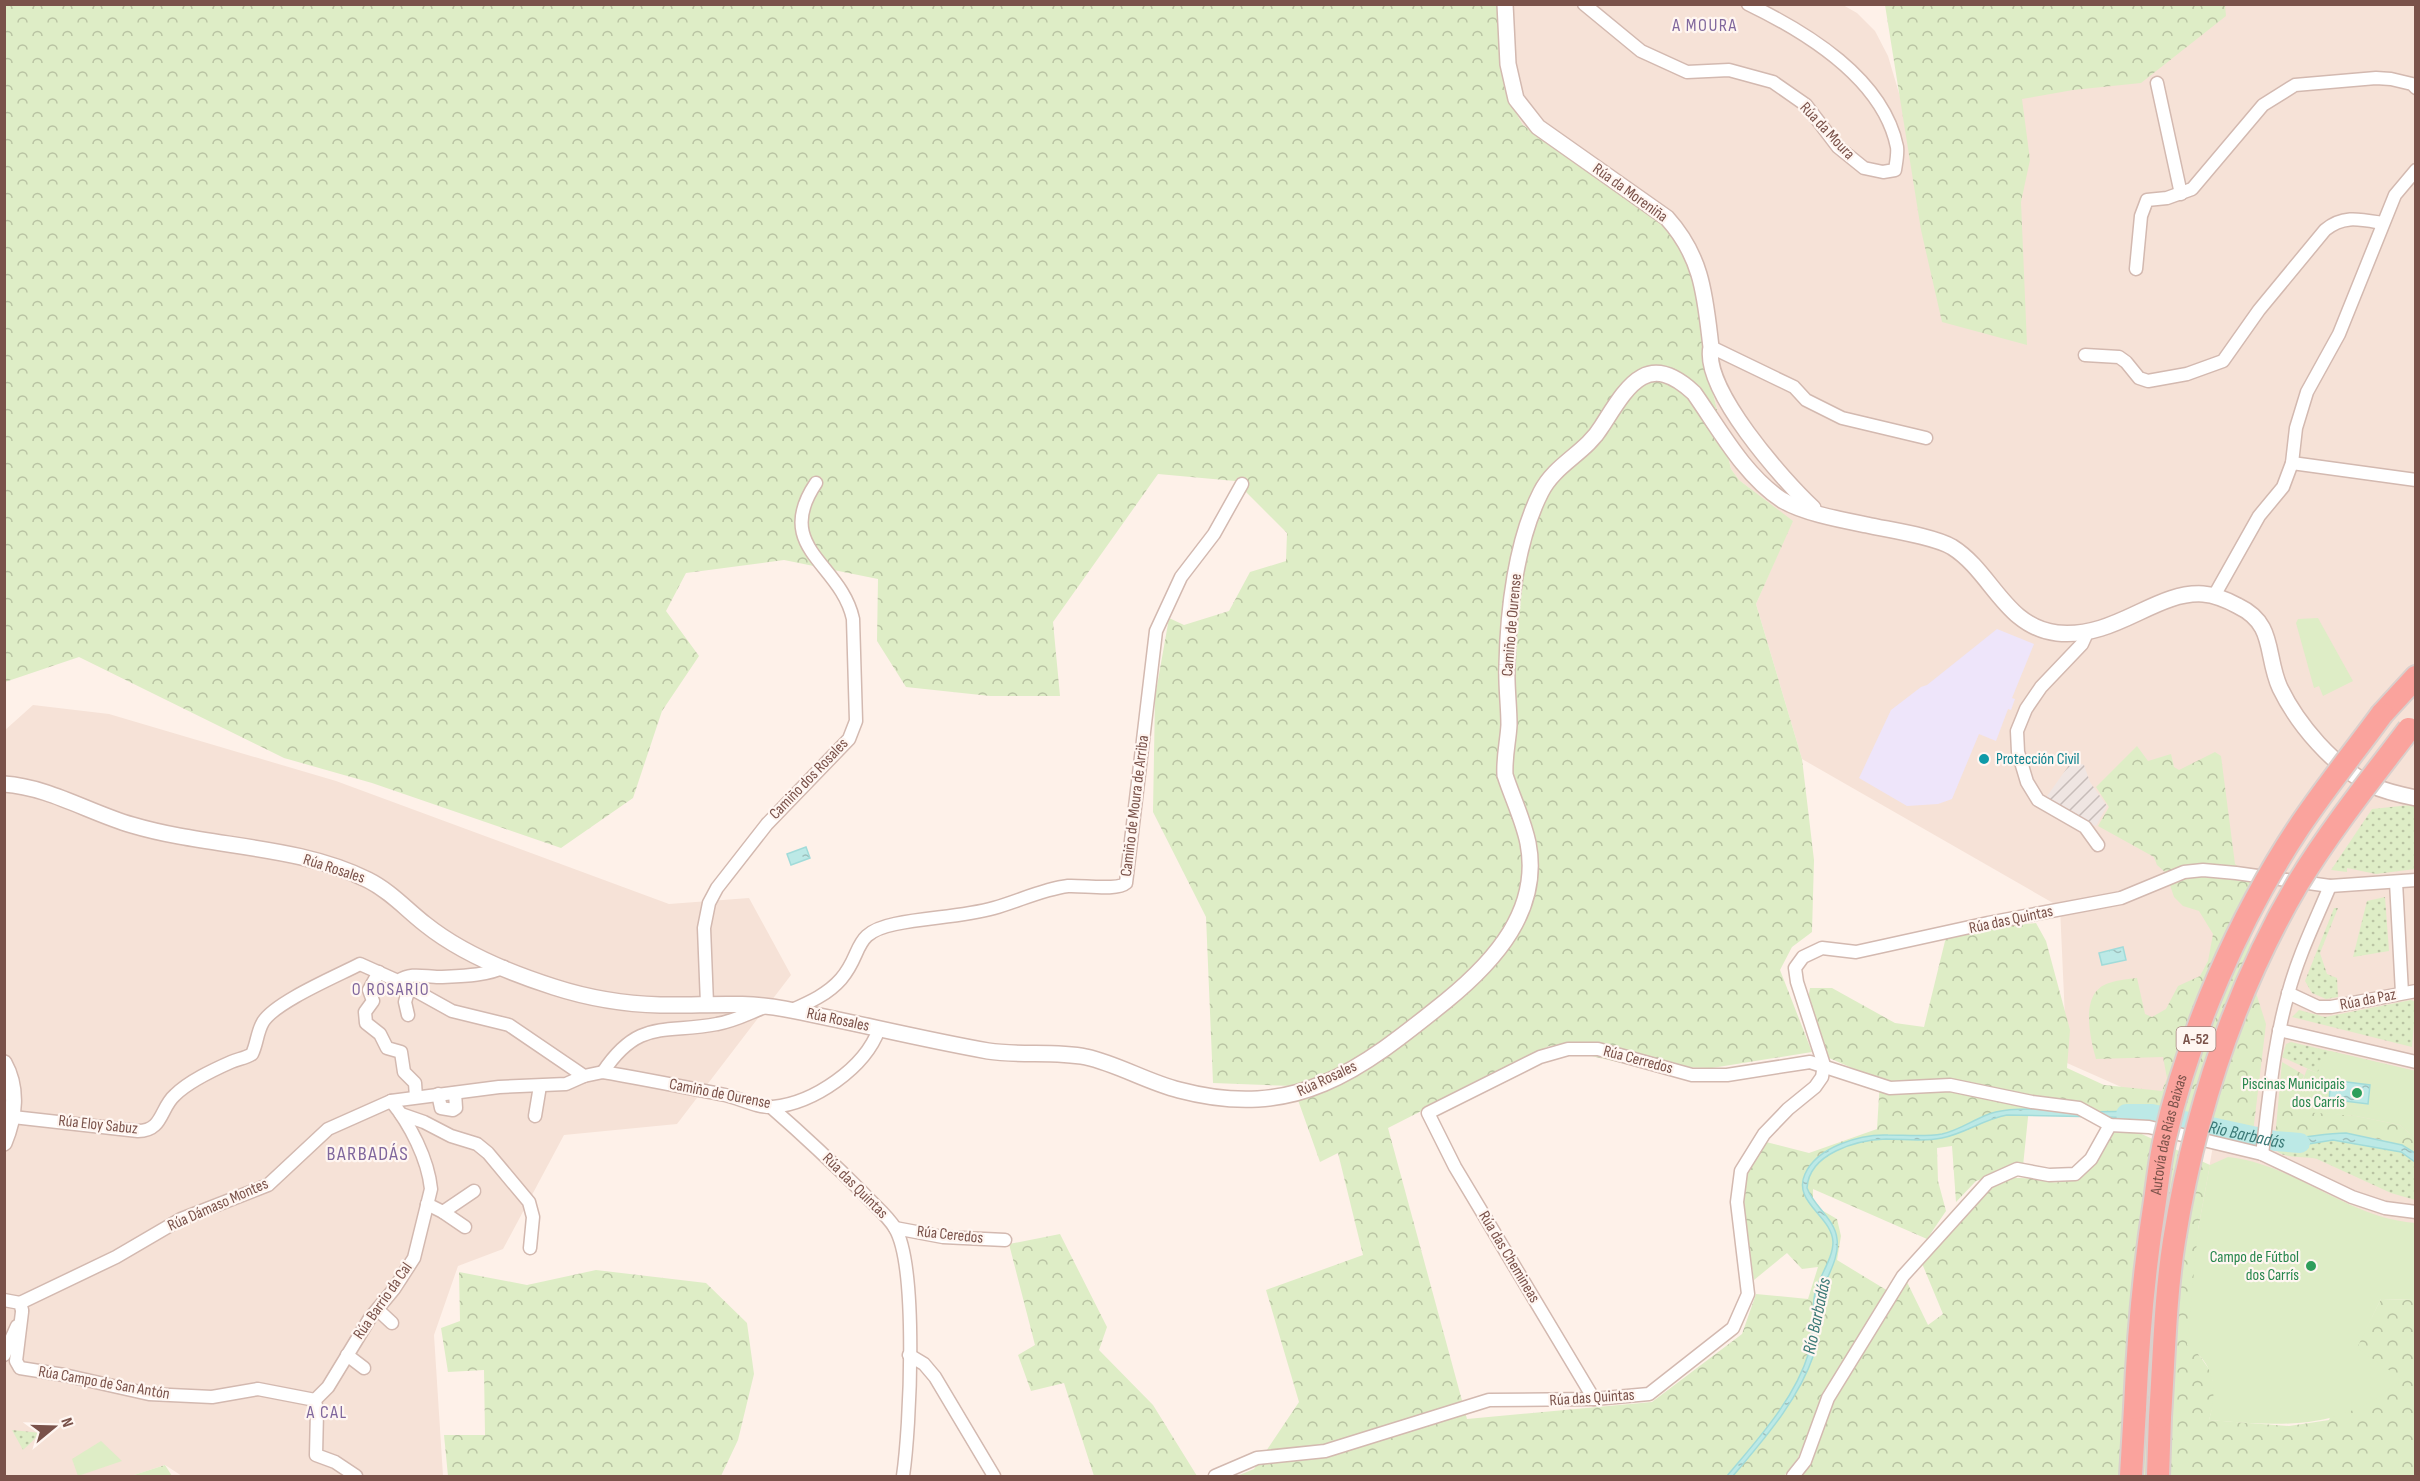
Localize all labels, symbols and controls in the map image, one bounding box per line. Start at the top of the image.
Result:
district label: A MOURA [1671,15,1738,36]
street label: Rúa da Moura [1796,98,1858,164]
street label: Rúa da Moreniña [1589,159,1671,227]
street label: Camiño de Ourense [1498,573,1526,677]
street label: Camiño dos Rosales [766,734,853,823]
street label: Camiño de Moura de Arriba [1117,734,1153,878]
place label: Protección Civil [1996,750,2080,769]
marker: Protección Civil [1977,752,1991,766]
street label: Rúa Rosales [301,850,367,888]
street label: Rúa das Quintas [1967,902,2055,938]
district label: O ROSARIO [352,979,430,1000]
street label: Rúa da Paz [2338,985,2398,1015]
street label: Rúa Rosales [805,1004,871,1036]
road number: A-52 [2176,1027,2216,1051]
street label: Rúa Cerredos [1601,1042,1675,1078]
street label: Rúa Rosales [1294,1057,1360,1101]
street label: Autovía das Rías Baixas [2146,1072,2191,1197]
street label: Camiño de Ourense [668,1075,772,1113]
place label: Piscinas Municipais dos Carrís [2242,1075,2345,1112]
marker: Piscinas Municipais dos Carrís [2350,1086,2364,1100]
street label: Rúa Eloy Sabuz [57,1111,139,1139]
water label: Rio Barbadás [2207,1116,2286,1152]
district label: BARBADÁS [327,1142,409,1166]
street label: Rúa das Quintas [818,1149,892,1223]
street label: Rúa Dámaso Montes [165,1174,271,1236]
street label: Rúa das Chemineas [1474,1208,1544,1306]
street label: Rúa Ceredos [916,1222,984,1248]
place label: Campo de Fútbol dos Carrís [2210,1248,2299,1285]
street label: Rúa Barrio da Cal [350,1259,416,1343]
marker: Campo de Fútbol dos Carrís [2304,1259,2318,1273]
water label: Río Barbadás [1799,1275,1835,1356]
street label: Rúa Campo de San Antón [37,1362,171,1404]
street label: Rúa das Quintas [1549,1386,1635,1410]
north arrow [24,1397,84,1457]
district label: A CAL [305,1402,348,1423]
text: N [56,1415,77,1430]

